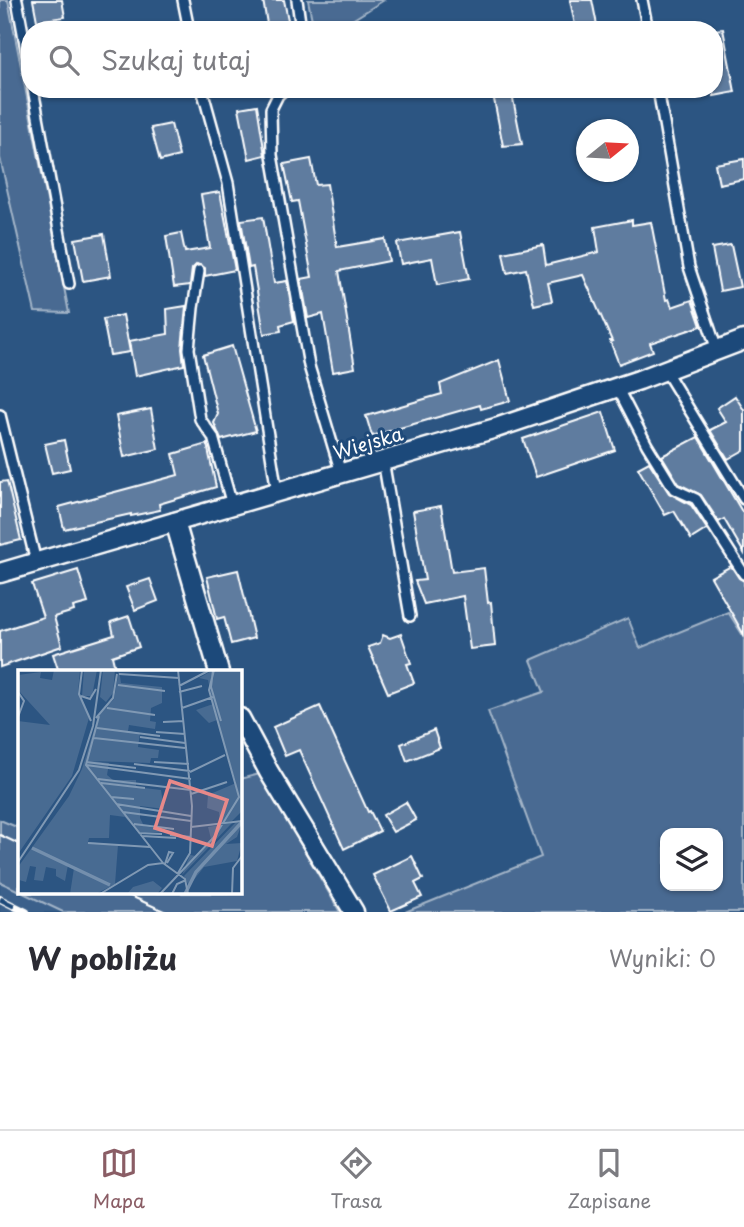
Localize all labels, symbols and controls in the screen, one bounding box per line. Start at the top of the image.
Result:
search box [21,21,723,98]
text: Szukaj tutaj [101,40,251,79]
icon: search [45,41,83,79]
north arrow [576,119,639,182]
street label: Wiejska [329,419,406,465]
inset map [18,670,242,894]
map controls [660,828,723,891]
button: layers [660,828,723,891]
text: W pobliżu [28,935,177,980]
text: Wyniki: 0 [609,940,716,975]
tab: Mapa [93,1144,145,1214]
tab: Trasa [330,1144,382,1214]
tab: Zapisane [568,1144,651,1214]

